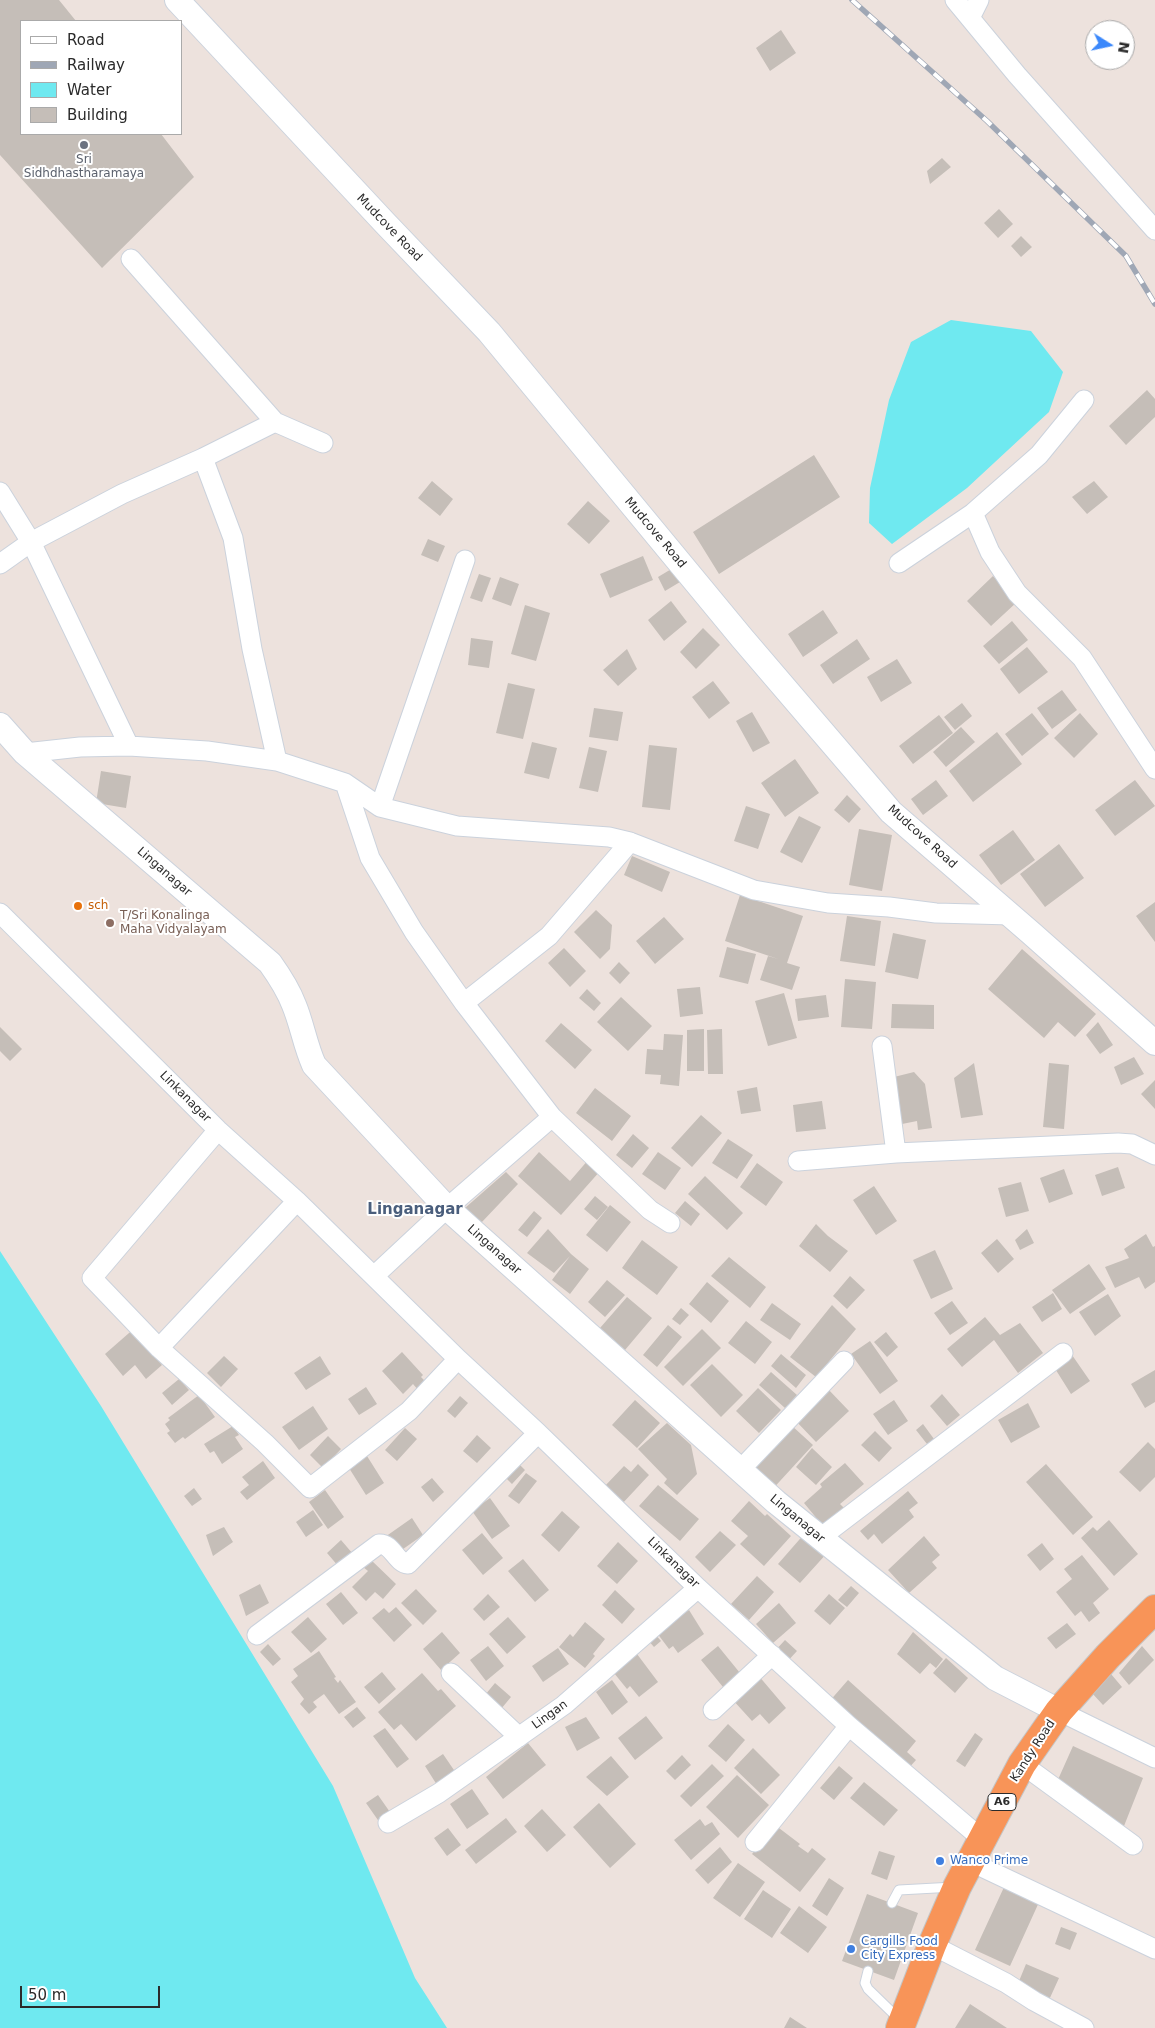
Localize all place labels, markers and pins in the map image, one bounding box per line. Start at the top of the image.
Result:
marker: Sri Sidhdhastharamaya [78,139,90,151]
place label: Sri Sidhdhastharamaya [24,153,144,181]
place label: sch [88,899,108,913]
marker: sch [72,900,84,912]
place label: T/Sri Konalinga Maha Vidyalayam [120,909,227,937]
marker: T/Sri Konalinga Maha Vidyalayam [104,917,116,929]
place label: Wanco Prime [950,1854,1028,1868]
marker: Wanco Prime [934,1855,946,1867]
place label: Cargills Food City Express [861,1935,938,1963]
marker: Cargills Food City Express [845,1943,857,1955]

